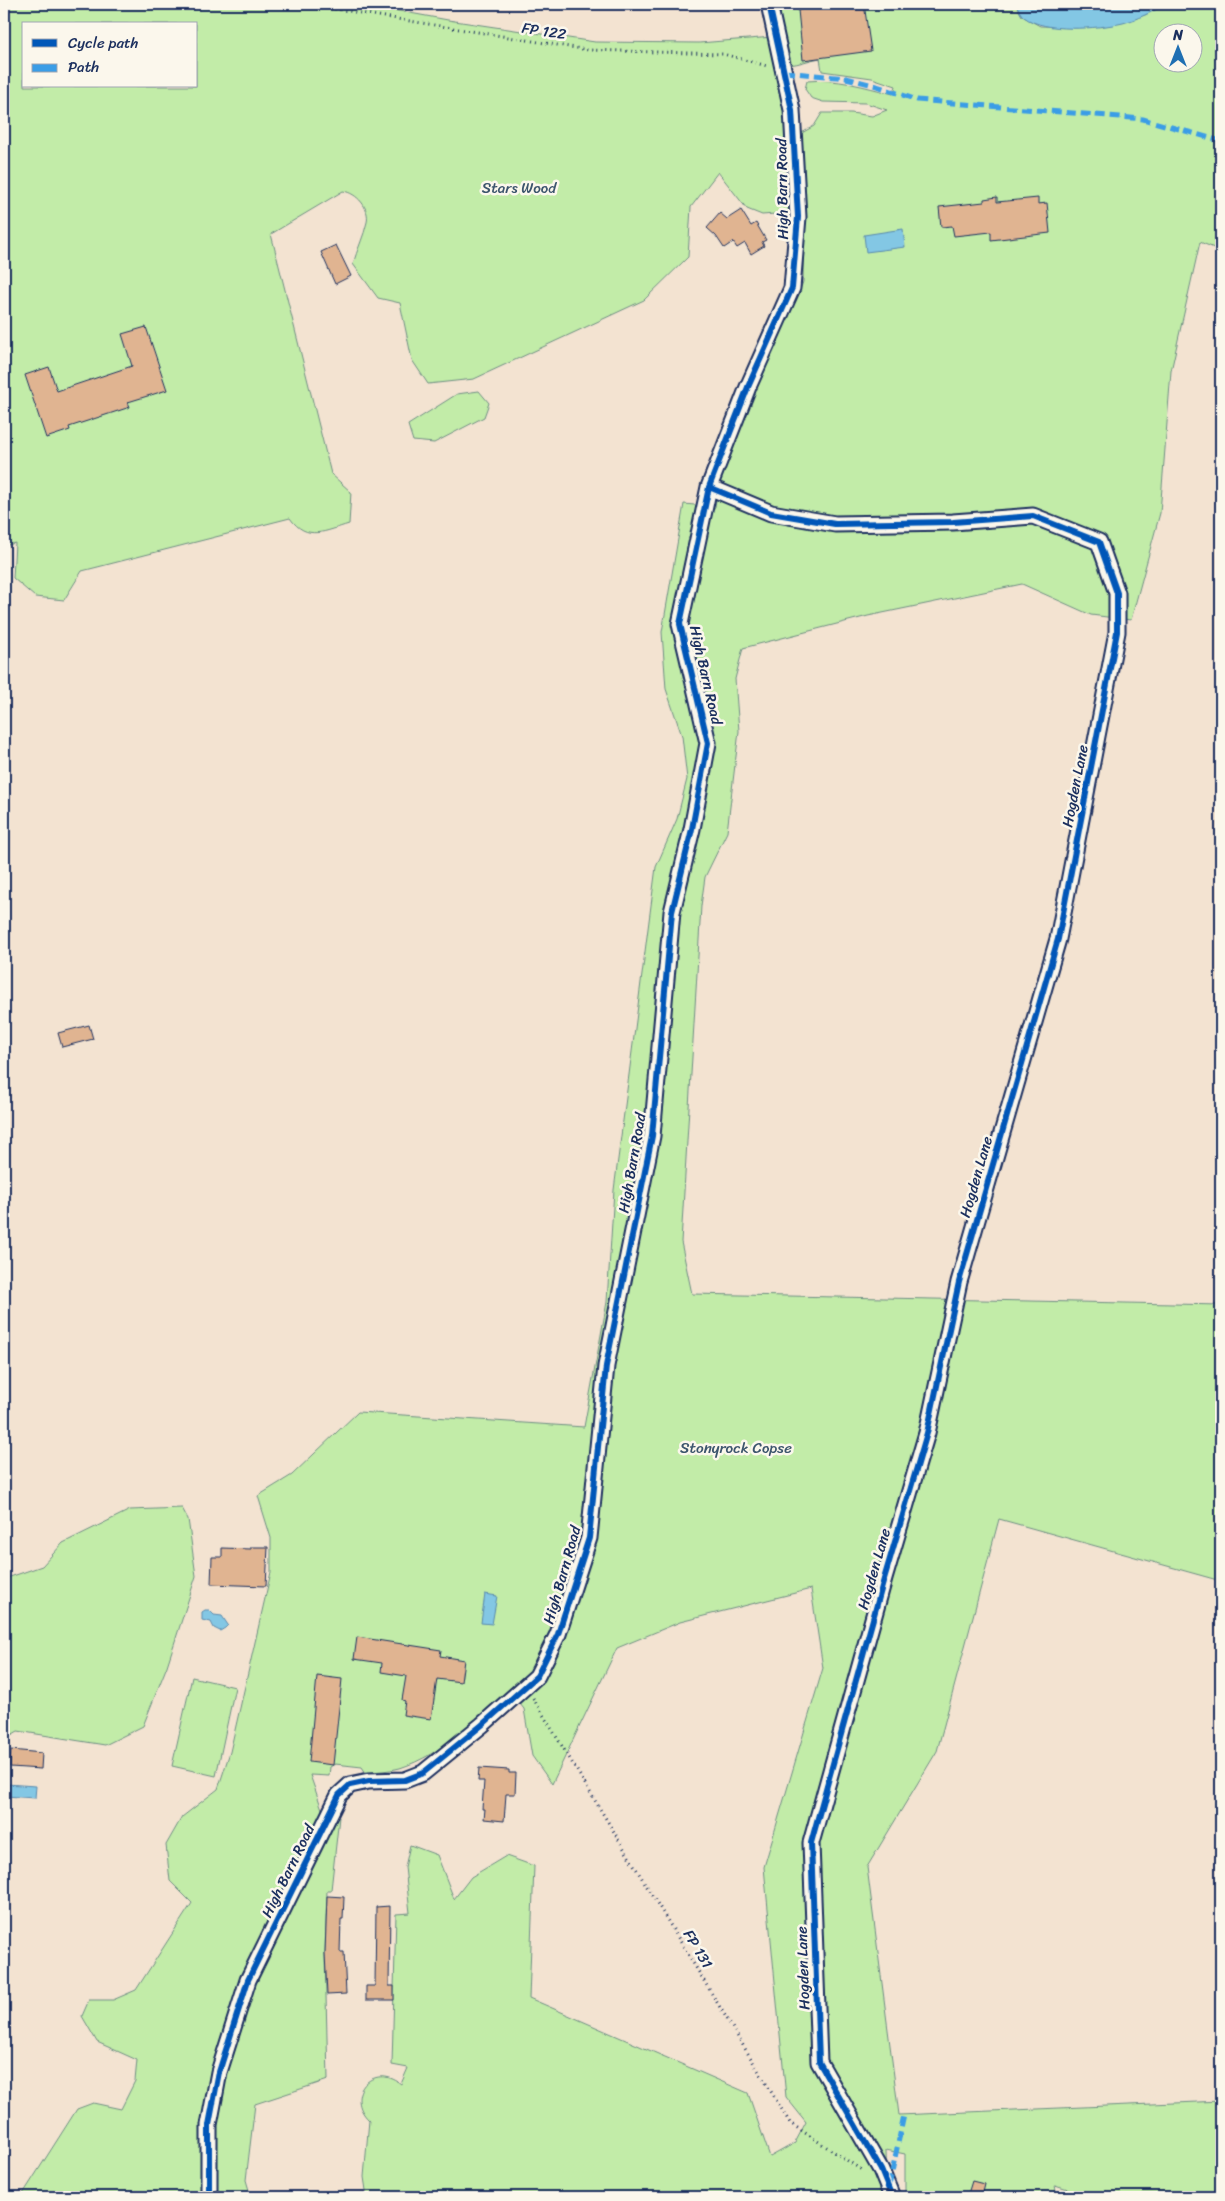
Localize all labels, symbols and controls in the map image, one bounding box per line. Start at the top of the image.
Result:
street label: FP 122 [520,15,568,47]
legend [22,22,198,88]
north arrow [1152,22,1202,72]
text: N [1172,23,1183,48]
text: Cycle path [68,30,139,56]
text: Path [68,54,99,80]
street label: High Barn Road [768,137,796,240]
park label: Stars Wood [482,175,557,201]
street label: High Barn Road [682,623,730,728]
street label: Hogden Lane [1054,742,1096,830]
street label: High Barn Road [610,1110,654,1215]
street label: Hogden Lane [952,1133,1000,1221]
park label: Stonyrock Copse [680,1435,792,1461]
street label: High Barn Road [536,1522,589,1627]
street label: Hogden Lane [850,1525,898,1613]
street label: High Barn Road [254,1819,322,1922]
street label: FP 131 [676,1924,720,1974]
street label: Hogden Lane [789,1925,817,2010]

